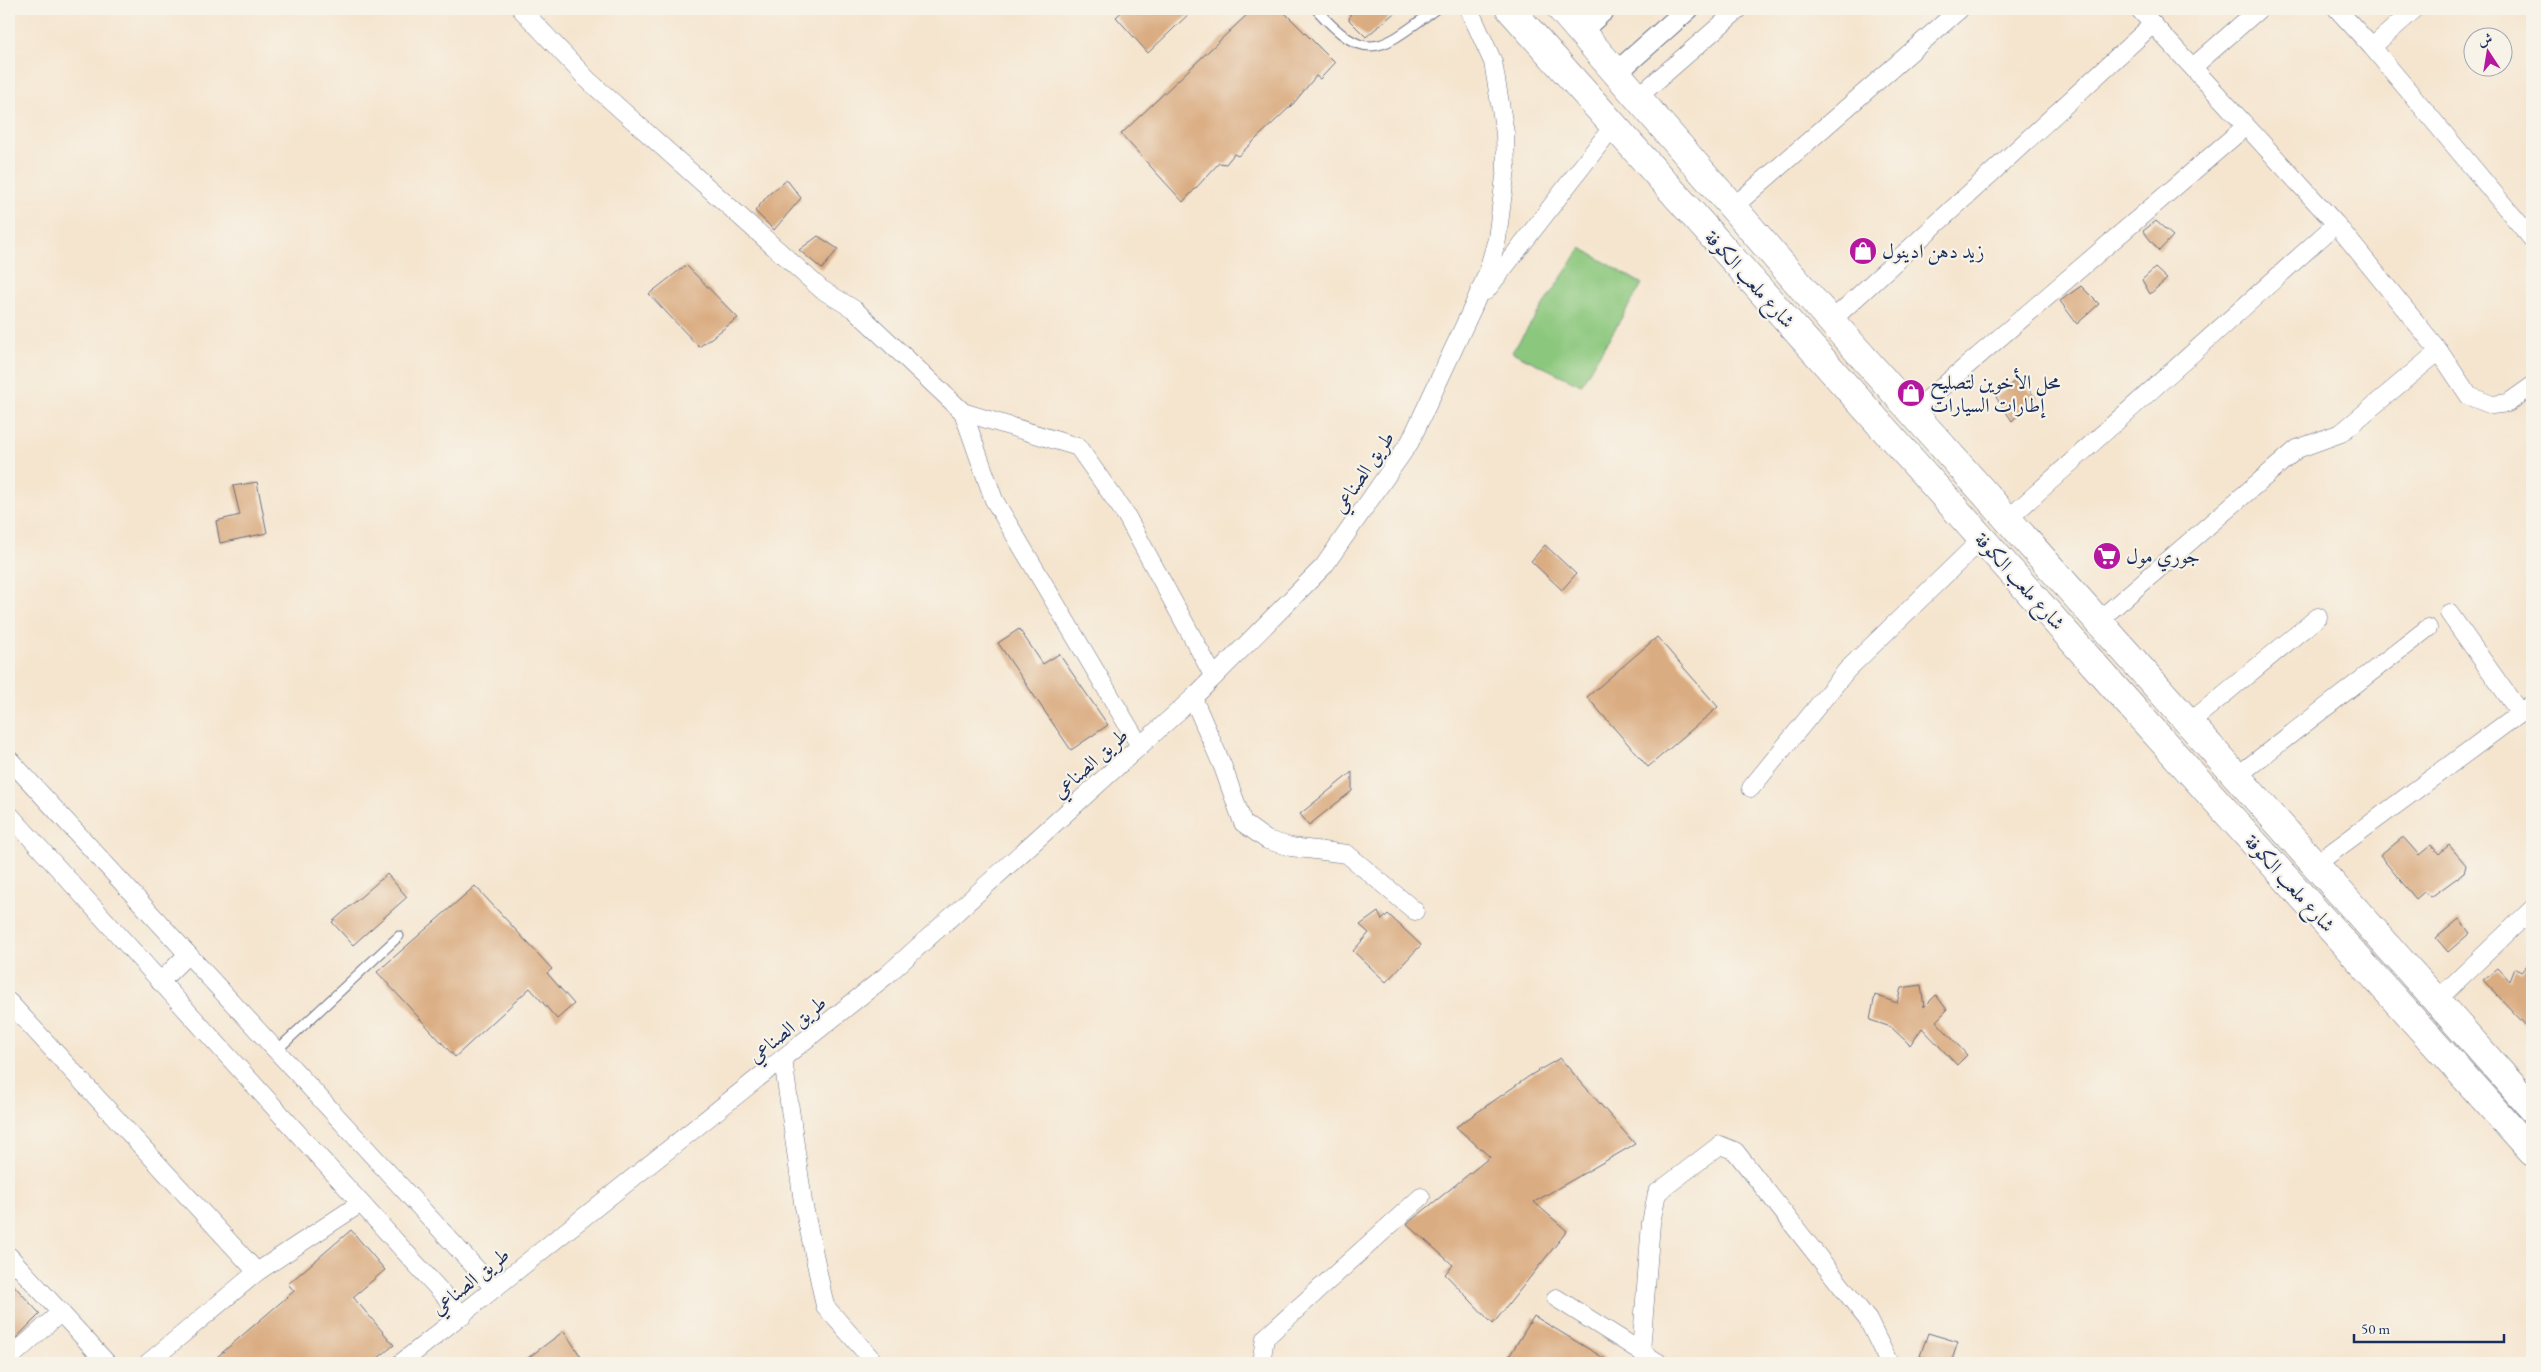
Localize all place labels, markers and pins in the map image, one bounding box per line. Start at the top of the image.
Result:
shop icon: زيد دهن ادينول [1848,236,1878,266]
place label: زيد دهن ادينول [1882,238,1985,265]
place label: محل الأخوين لتصليح إطارات السيارات [1930,367,2060,419]
shop icon: محل الأخوين لتصليح إطارات السيارات [1896,378,1926,408]
supermarket icon: جوري مول [2092,541,2122,571]
place label: جوري مول [2126,543,2200,572]

